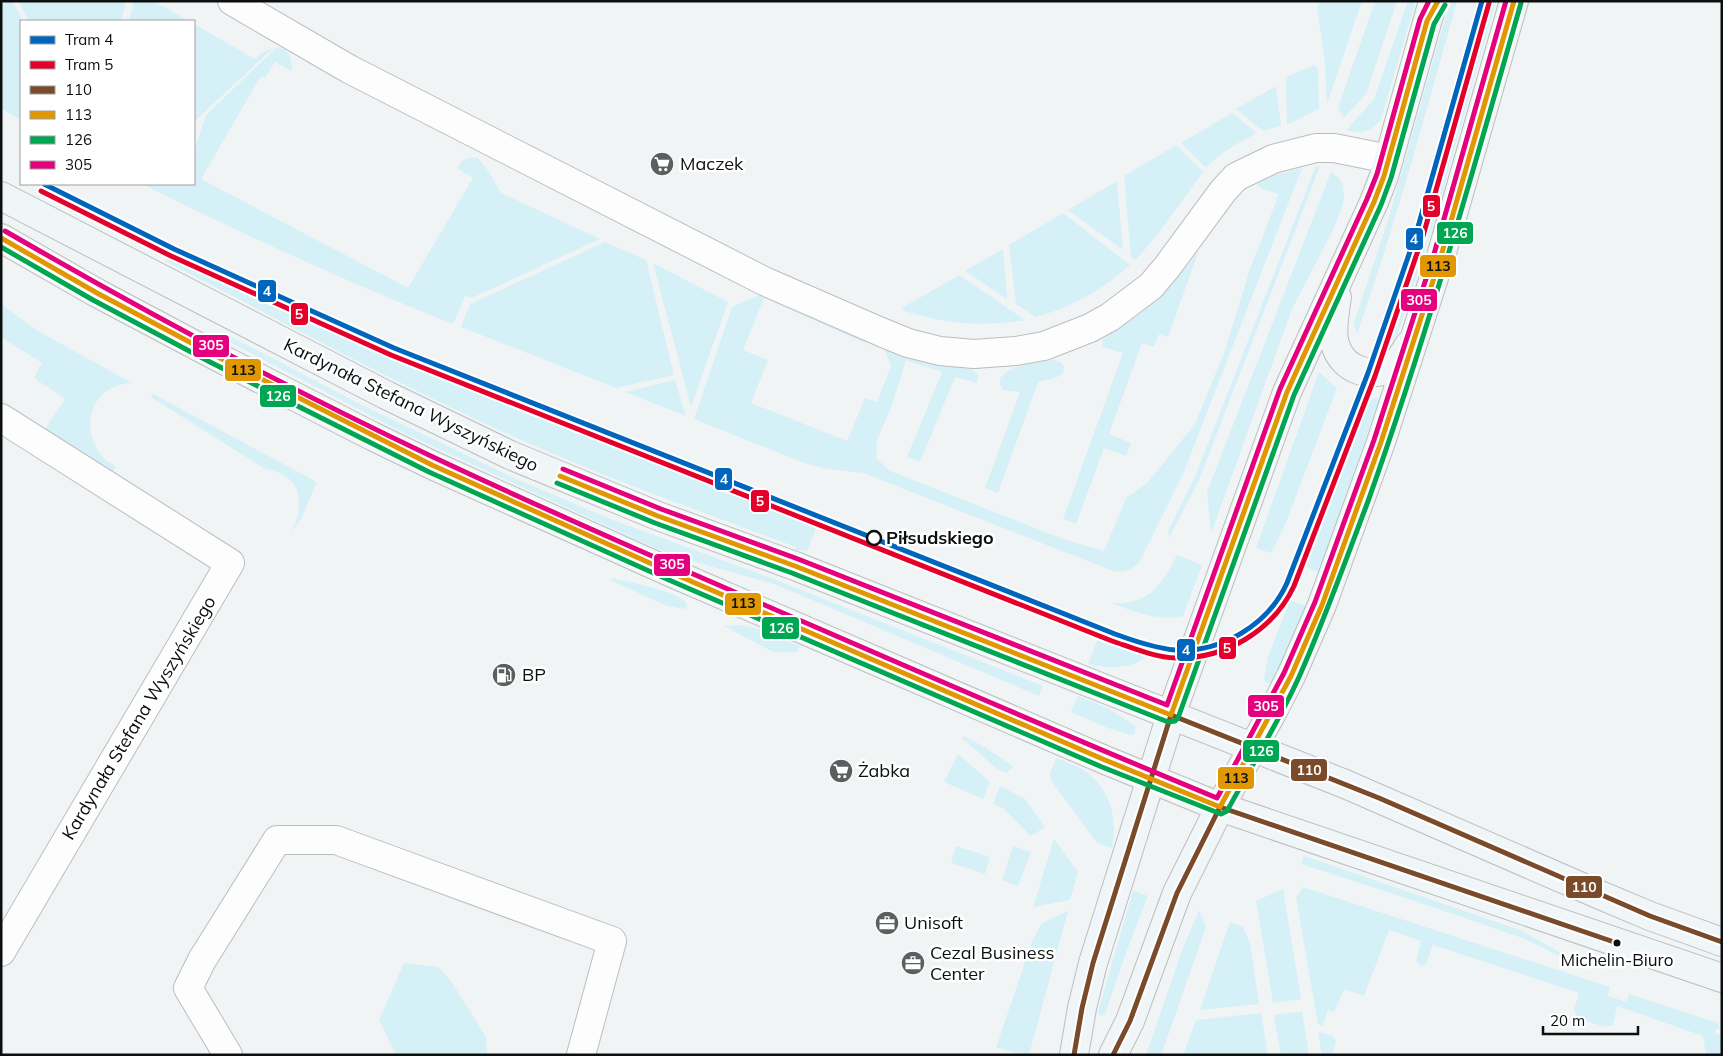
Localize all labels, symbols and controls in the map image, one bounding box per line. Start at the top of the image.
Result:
legend [20,20,195,185]
text: Tram 4 [65,30,113,49]
text: Tram 5 [65,55,113,74]
text: 110 [65,80,92,99]
text: 113 [65,105,92,124]
text: 126 [65,130,92,149]
supermarket icon: Maczek [649,151,675,177]
place label: Maczek [680,152,744,175]
text: 305 [65,155,92,174]
line badge: 5 [1422,194,1441,218]
text: 5 [1427,197,1435,215]
line badge: 126 [1436,221,1474,245]
text: 126 [1442,224,1468,242]
line badge: 4 [1405,227,1424,251]
text: 4 [1410,230,1419,248]
line badge: 113 [1419,254,1457,278]
text: 113 [1425,257,1451,275]
line badge: 4 [257,279,277,303]
text: 4 [263,282,272,300]
line badge: 305 [1400,288,1438,312]
text: 305 [1406,291,1432,309]
line badge: 5 [290,302,309,326]
text: 5 [295,305,303,323]
street label: Kardynała Stefana Wyszyńskiego [280,333,542,476]
line badge: 305 [192,334,230,358]
text: 305 [198,336,224,354]
line badge: 113 [224,358,262,382]
text: 113 [230,361,256,379]
line badge: 126 [259,384,297,408]
text: 126 [265,387,291,405]
line badge: 4 [714,467,733,491]
text: 4 [720,470,729,488]
line badge: 5 [750,489,770,513]
text: 5 [756,492,764,510]
place label: Piłsudskiego [886,526,994,549]
marker: Piłsudskiego [866,530,882,546]
line badge: 305 [653,553,691,577]
text: 305 [659,555,685,573]
street label: Kardynała Stefana Wyszyńskiego [56,592,221,844]
line badge: 113 [724,592,762,616]
text: 113 [730,594,756,612]
line badge: 126 [761,616,800,640]
text: 126 [768,619,794,637]
line badge: 5 [1218,636,1237,660]
line badge: 4 [1176,638,1196,662]
text: 5 [1223,639,1231,657]
text: 4 [1182,641,1191,659]
fuel station icon: BP [491,662,517,688]
place label: BP [522,663,546,686]
line badge: 305 [1247,694,1285,718]
text: 305 [1253,697,1279,715]
line badge: 126 [1242,739,1280,763]
text: 126 [1248,742,1274,760]
supermarket icon: Żabka [828,758,854,784]
line badge: 110 [1290,758,1328,782]
place label: Żabka [858,759,910,782]
text: 110 [1296,761,1322,779]
line badge: 113 [1217,766,1255,790]
text: 113 [1223,769,1249,787]
line badge: 110 [1565,875,1603,899]
text: 110 [1571,878,1597,896]
office icon: Unisoft [874,910,900,936]
place label: Unisoft [904,911,963,934]
marker: Michelin-Biuro [1612,938,1622,948]
place label: Cezal Business Center [930,941,1055,985]
place label: Michelin-Biuro [1561,949,1673,970]
office icon: Cezal Business Center [900,950,926,976]
scale bar [1543,1004,1638,1036]
text: 20 m [1550,1011,1585,1030]

